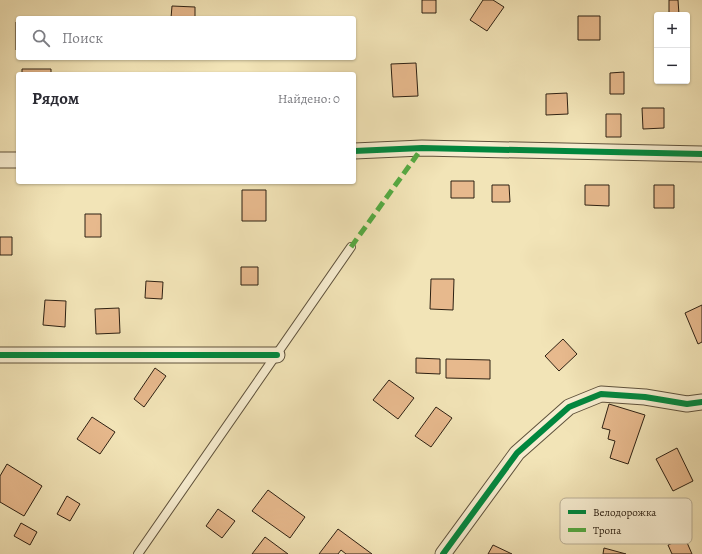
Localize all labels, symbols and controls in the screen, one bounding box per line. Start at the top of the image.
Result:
map controls [654,12,690,84]
button: + [654,12,690,48]
search box [16,16,356,60]
icon: search [30,27,52,49]
text: Поиск [62,28,103,48]
button: − [654,48,690,84]
text: Рядом [32,87,79,110]
text: Найдено: 0 [278,90,340,107]
legend [560,498,692,544]
text: Велодорожка [593,505,657,520]
text: Тропа [593,523,622,538]

